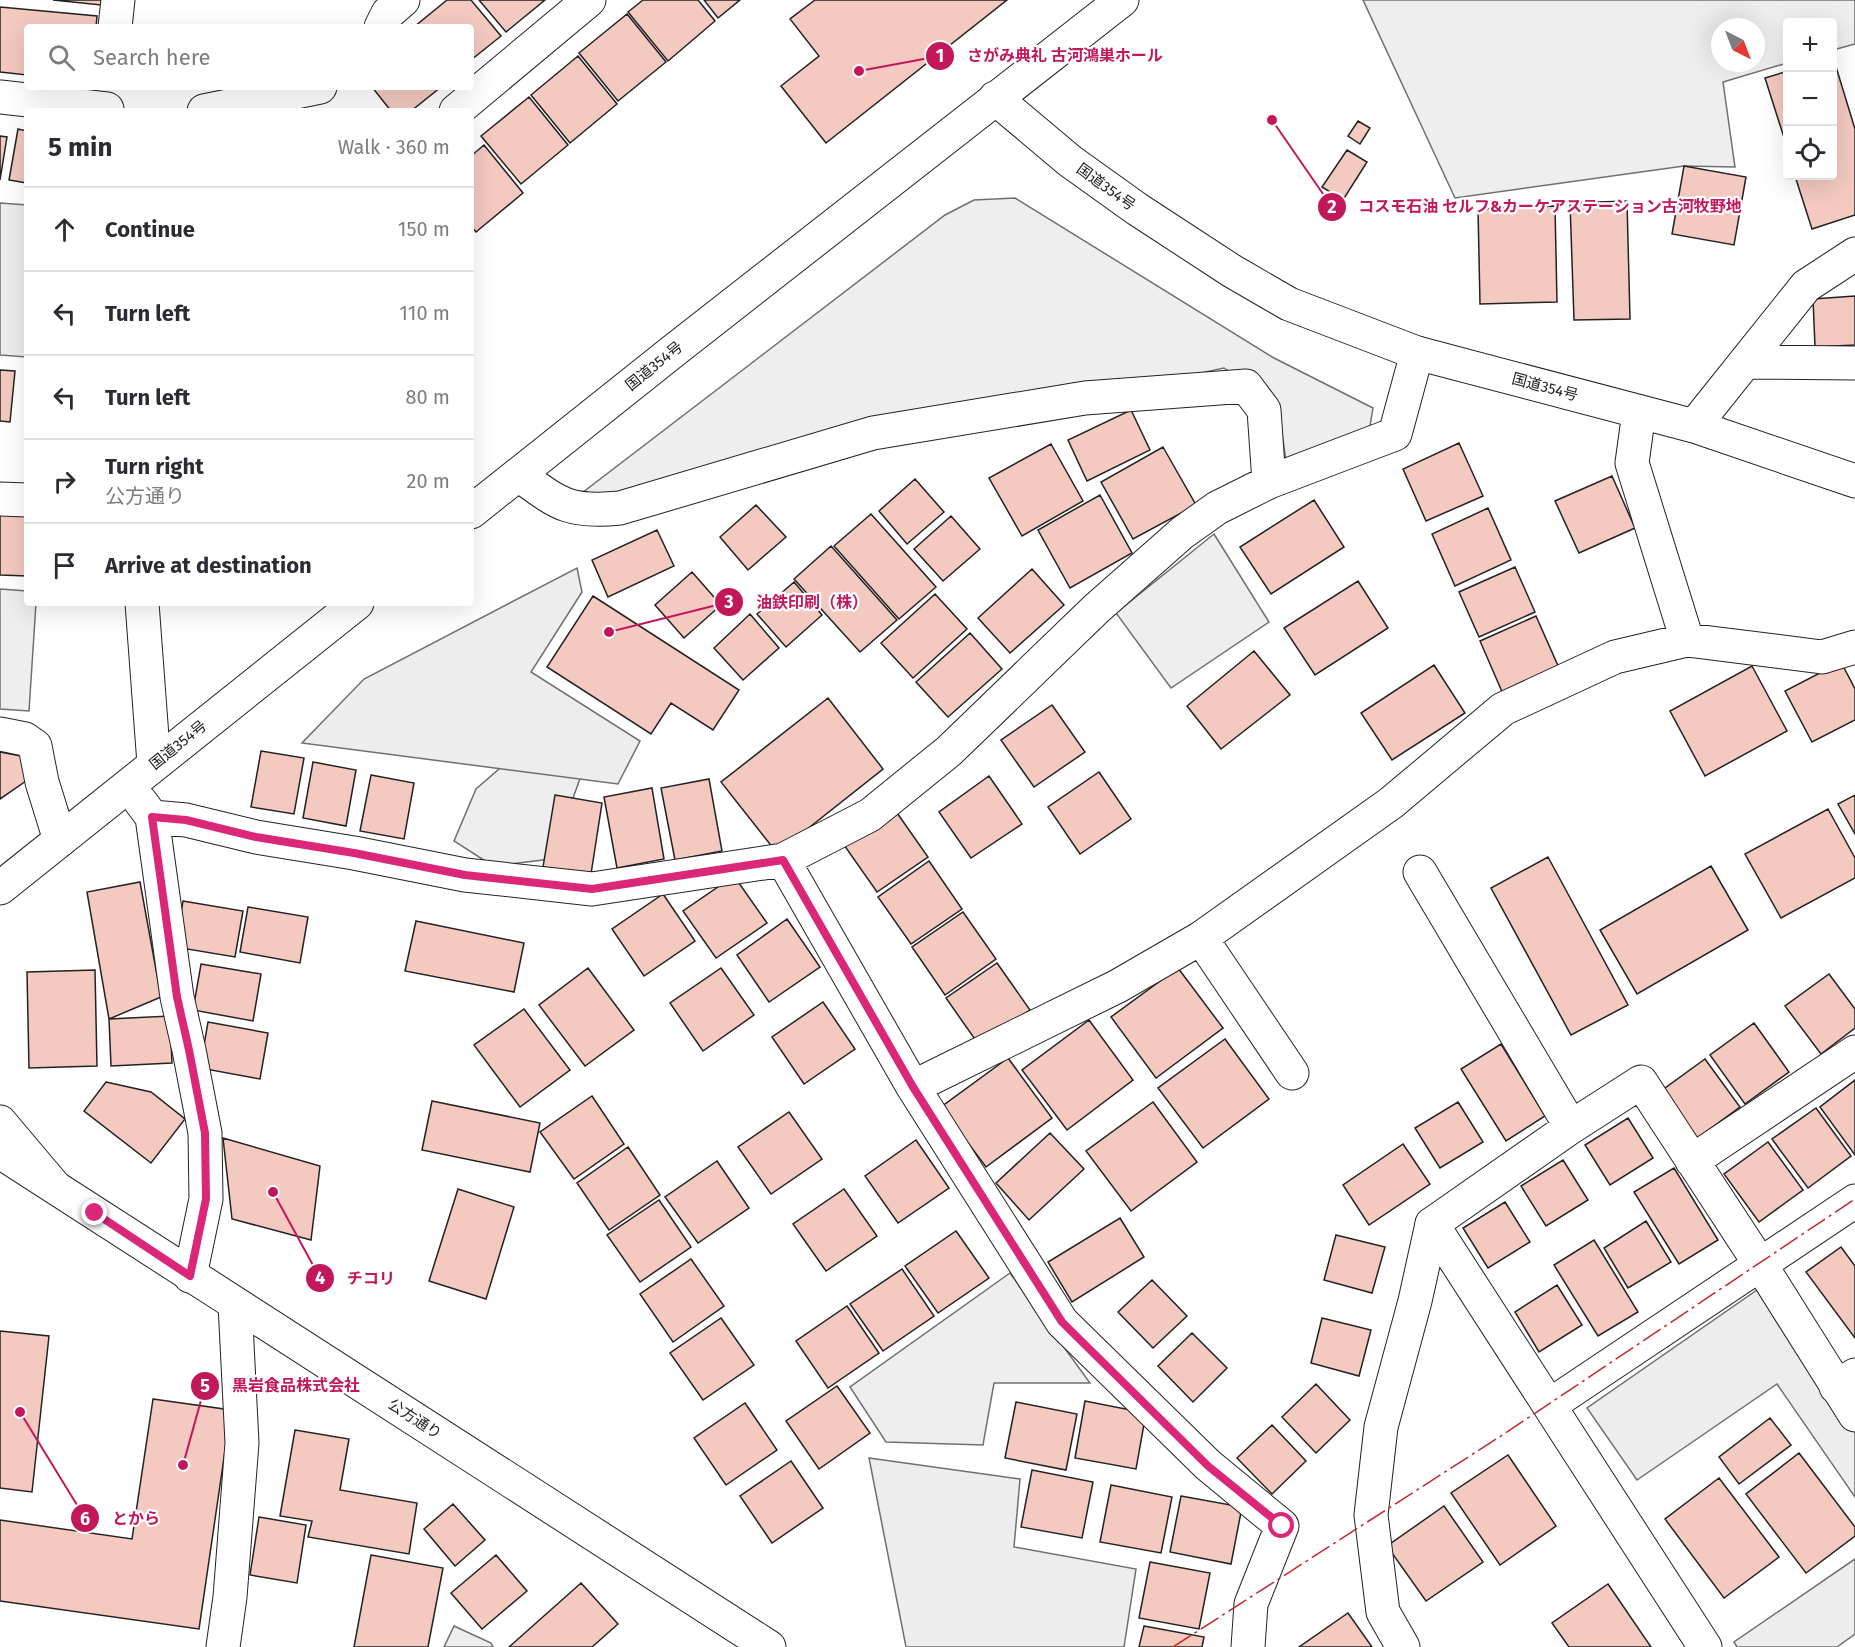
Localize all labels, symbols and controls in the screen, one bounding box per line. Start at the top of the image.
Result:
north arrow [1711,18,1765,72]
map controls [1783,18,1837,180]
button: + [1783,18,1837,72]
search box [24,24,474,90]
callout: さがみ典礼 古河鴻巣ホール [925,39,1175,73]
icon: search [45,41,78,74]
text: Search here [93,44,211,71]
text: 1 [936,45,944,67]
text: さがみ典礼 古河鴻巣ホール [967,46,1163,65]
button: − [1783,72,1837,126]
button: locate [1783,126,1837,180]
text: 5 min [48,132,112,163]
text: Walk · 360 m [338,135,450,159]
street label: 国道354号 [1073,160,1139,214]
callout: コスモ石油 セルフ&カーケアステーション古河牧野地 [1317,190,1754,224]
text: 2 [1327,196,1337,218]
text: コスモ石油 セルフ&カーケアステーション古河牧野地 [1358,197,1742,216]
icon: ahead [48,213,81,246]
text: Continue [105,216,195,243]
text: 150 m [398,217,450,241]
icon: left [48,297,81,330]
text: Turn left [105,300,190,327]
text: 110 m [399,301,450,325]
street label: 国道354号 [622,338,686,394]
street label: 国道354号 [1510,370,1580,404]
icon: left [48,381,81,414]
text: Turn left [105,384,190,411]
text: 80 m [405,385,450,409]
text: Turn right [105,453,204,480]
icon: right [48,465,81,498]
text: 20 m [407,469,450,493]
text: 公方通り [105,484,185,508]
icon: arrive [48,549,81,582]
text: Arrive at destination [105,552,312,579]
callout: 油鉄印刷（株） [714,585,880,619]
text: 3 [723,591,734,613]
text: 油鉄印刷（株） [756,593,868,612]
street label: 国道354号 [146,717,210,773]
route end [81,1199,107,1225]
callout: チコリ [305,1261,407,1295]
text: 4 [315,1267,325,1289]
text: チコリ [347,1269,395,1288]
callout: 黒岩食品株式会社 [190,1369,372,1403]
text: 5 [200,1375,210,1397]
text: 黒岩食品株式会社 [232,1376,360,1395]
street label: 公方通り [385,1395,445,1443]
callout: とから [70,1501,172,1535]
text: 6 [80,1508,90,1530]
text: とから [112,1509,160,1528]
route start [1268,1512,1294,1538]

